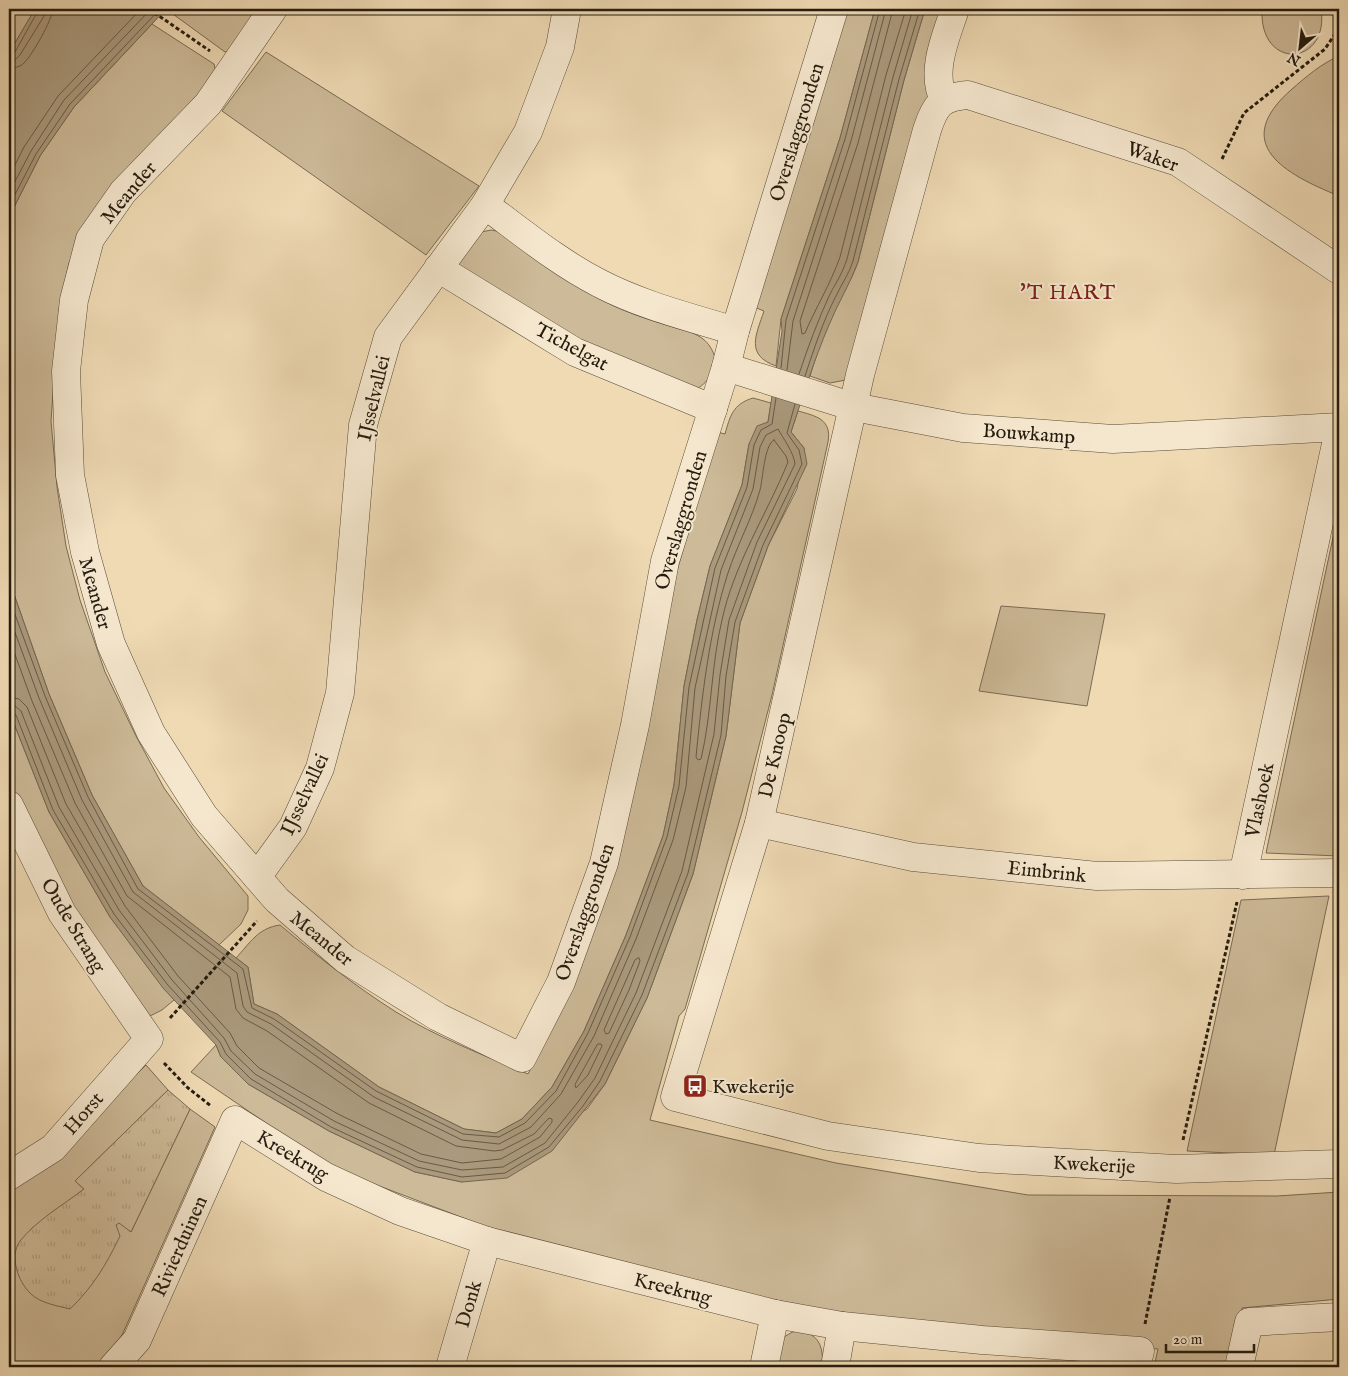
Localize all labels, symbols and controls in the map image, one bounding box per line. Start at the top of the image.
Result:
north arrow [1276,22,1326,72]
text: N [1285,48,1305,70]
street label: Overslaggronden [764,60,831,205]
street label: Waker [1123,137,1183,179]
street label: Meander [96,156,163,229]
district label: 'T HART [1020,280,1116,307]
street label: Tichelgat [530,318,613,377]
street label: IJsselvallei [352,353,396,444]
street label: Bouwkamp [982,419,1076,450]
street label: Overslaggronden [650,447,713,593]
street label: Meander [72,554,117,633]
street label: De Knoop [753,710,797,801]
street label: IJsselvallei [276,750,335,840]
street label: Vlashoek [1240,760,1281,841]
street label: Overslaggronden [550,840,621,985]
street label: Eimbrink [1006,856,1088,889]
street label: Oude Strang [35,874,111,979]
street label: Meander [284,906,358,973]
bus stop icon: Kwekerije [682,1073,708,1099]
place label: Kwekerije [712,1075,794,1100]
street label: Horst [59,1087,110,1141]
street label: Kreekrug [252,1125,334,1188]
street label: Kwekerije [1052,1151,1136,1180]
street label: Rivierduinen [147,1192,214,1301]
street label: Kreekrug [631,1268,715,1311]
street label: Donk [451,1278,488,1331]
scale bar [1166,1321,1253,1353]
text: 20 m [1173,1330,1203,1349]

